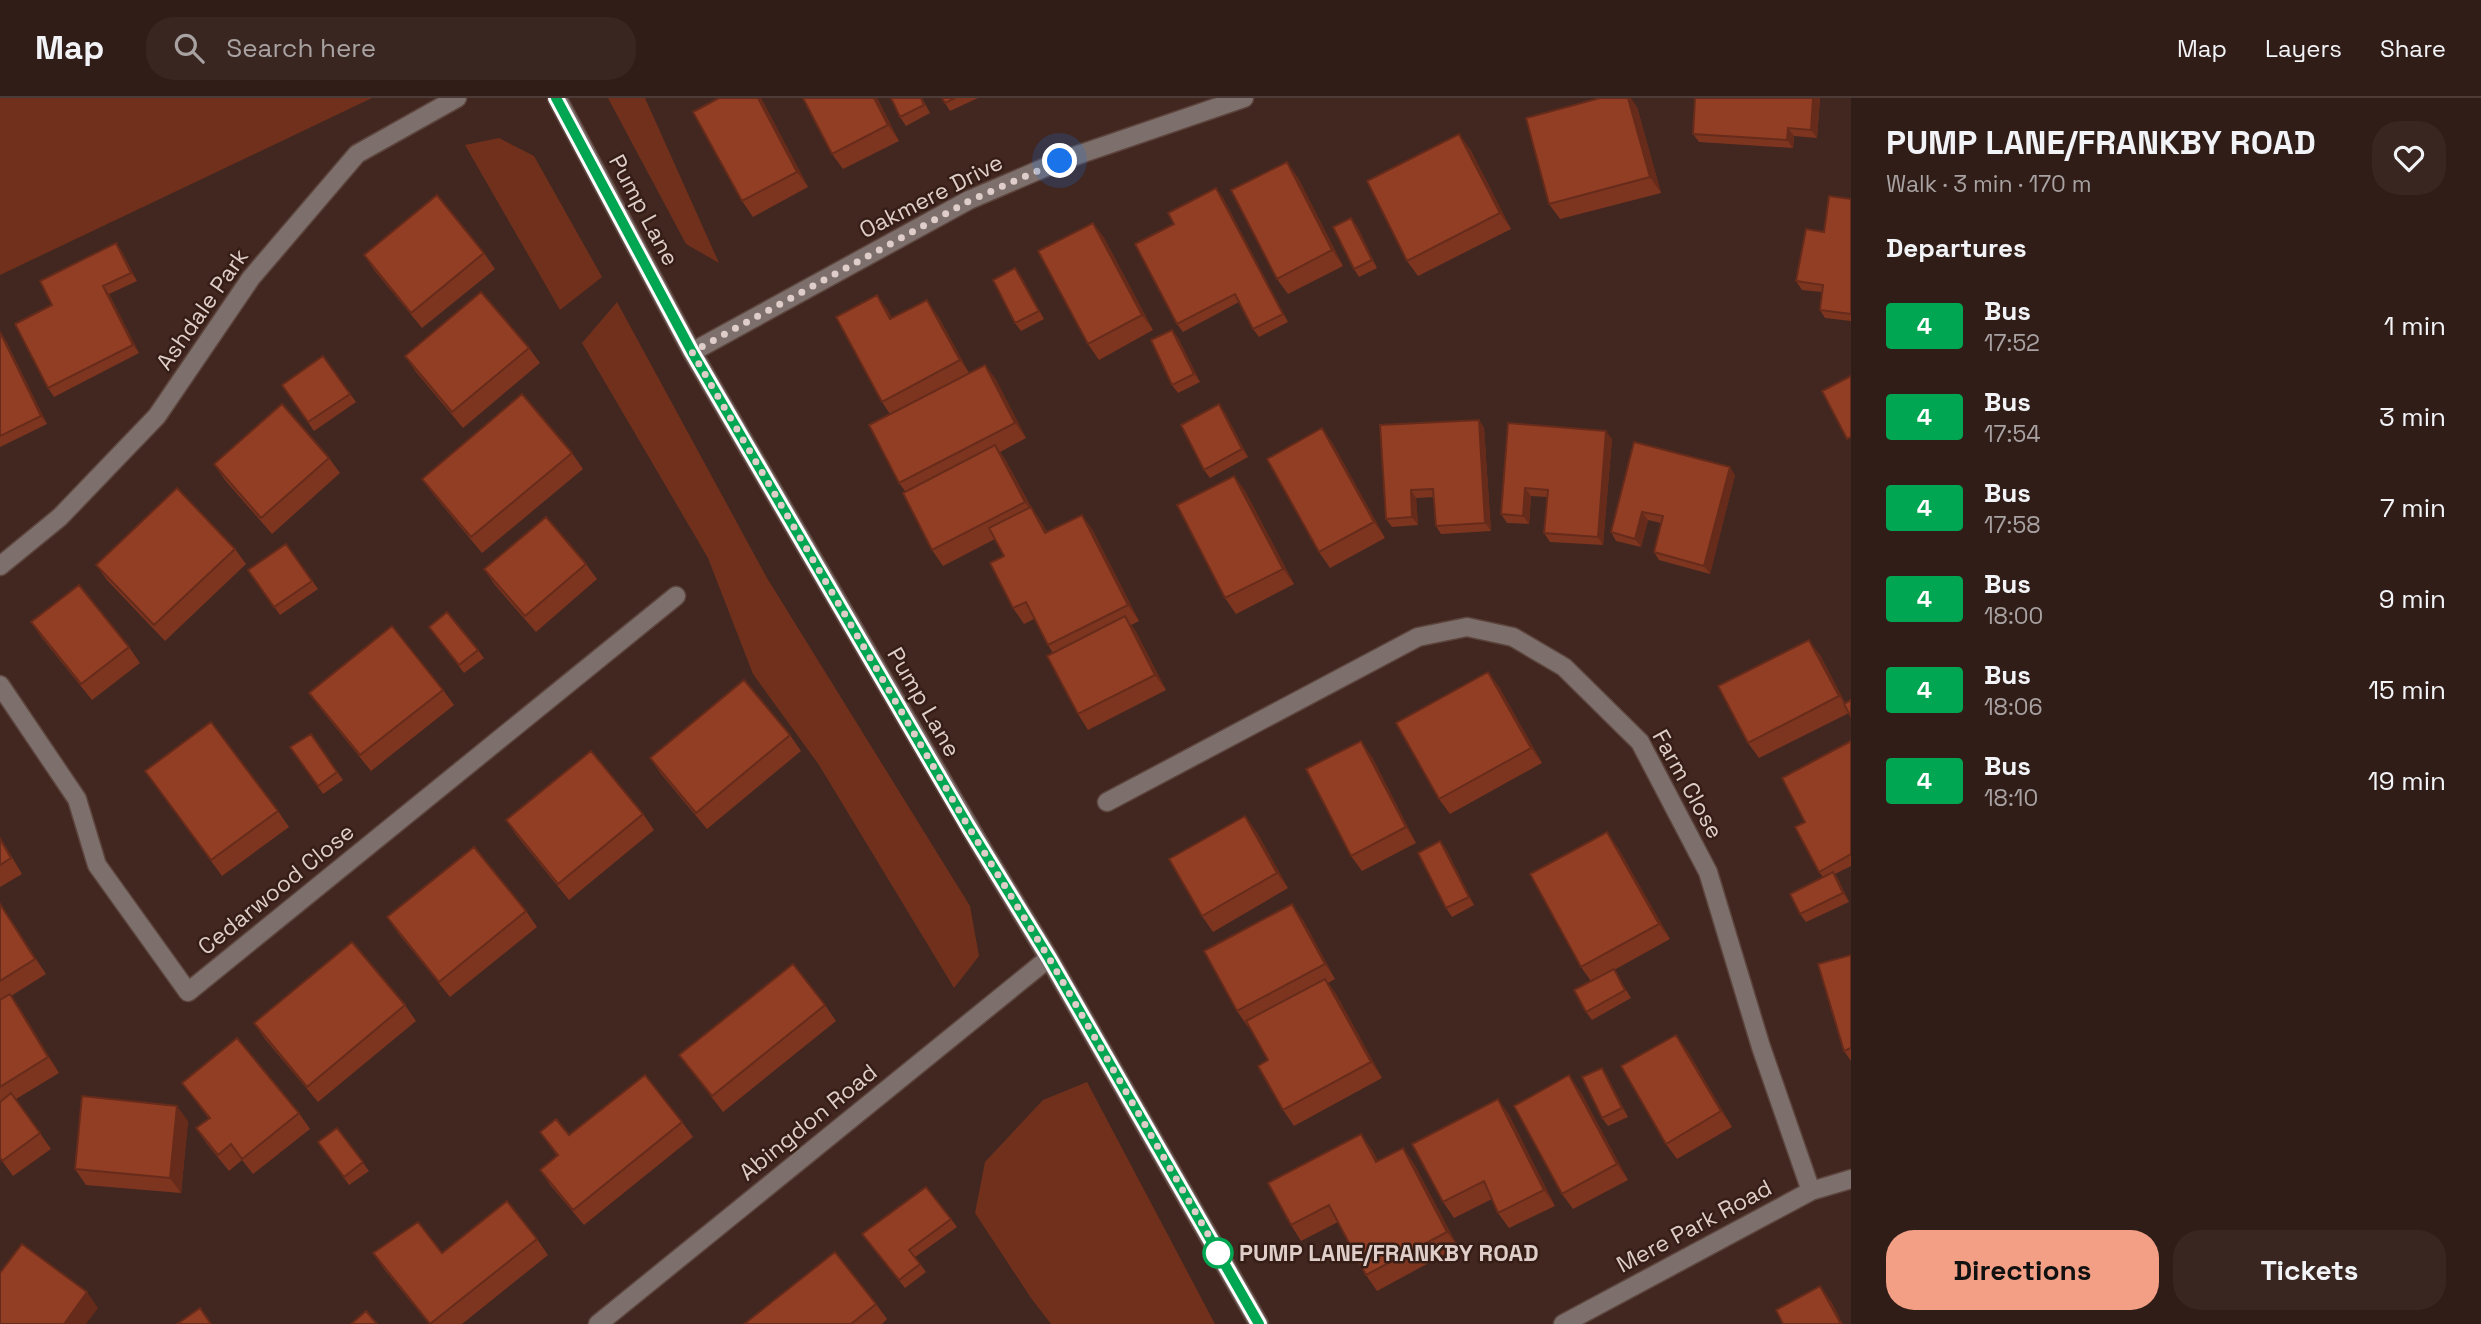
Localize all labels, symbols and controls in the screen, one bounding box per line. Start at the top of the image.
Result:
search box [146,17,636,80]
text: Map [35,27,104,69]
icon: search [170,29,208,67]
text: Search here [226,31,376,65]
text: Map [2177,33,2227,64]
text: Layers [2265,33,2342,64]
text: Share [2380,33,2446,64]
button: heart [2372,121,2446,195]
text: PUMP LANE/FRANKBY ROAD [1886,122,2316,164]
your location [1042,143,1077,178]
street label: Oakmere Drive [854,147,1008,245]
street label: Pump Lane [602,149,686,271]
text: Walk · 3 min · 170 m [1886,169,2092,199]
text: Departures [1886,231,2027,265]
street label: Ashdale Park [149,242,255,376]
text: Bus [1984,294,2031,328]
text: 1 min [2384,309,2446,343]
text: 4 [1917,310,1932,341]
text: 17:52 [1984,328,2040,358]
text: Bus [1984,385,2031,419]
text: 3 min [2379,400,2446,434]
text: 4 [1917,401,1932,432]
text: 17:54 [1984,419,2041,449]
text: Bus [1984,476,2031,510]
text: 7 min [2380,491,2446,525]
text: 4 [1917,492,1932,523]
text: 17:58 [1984,510,2041,540]
text: Bus [1984,567,2031,601]
text: 9 min [2379,582,2446,616]
text: 4 [1917,583,1932,614]
text: 18:00 [1984,601,2043,631]
street label: Pump Lane [881,642,967,762]
text: Bus [1984,658,2031,692]
text: 15 min [2368,673,2446,707]
text: 4 [1917,674,1932,705]
text: 18:06 [1984,692,2043,722]
street label: Farm Close [1646,724,1730,844]
text: Bus [1984,749,2031,783]
text: 19 min [2368,764,2446,798]
text: 4 [1917,765,1932,796]
text: 18:10 [1984,783,2038,813]
street label: Cedarwood Close [192,817,360,961]
street label: Abingdon Road [733,1057,883,1187]
street label: Mere Park Road [1611,1172,1777,1280]
button: Directions [1886,1230,2159,1310]
button: Tickets [2173,1230,2446,1310]
marker: PUMP LANE/FRANKBY ROAD [1203,1238,1233,1268]
place label: PUMP LANE/FRANKBY ROAD [1239,1238,1538,1268]

